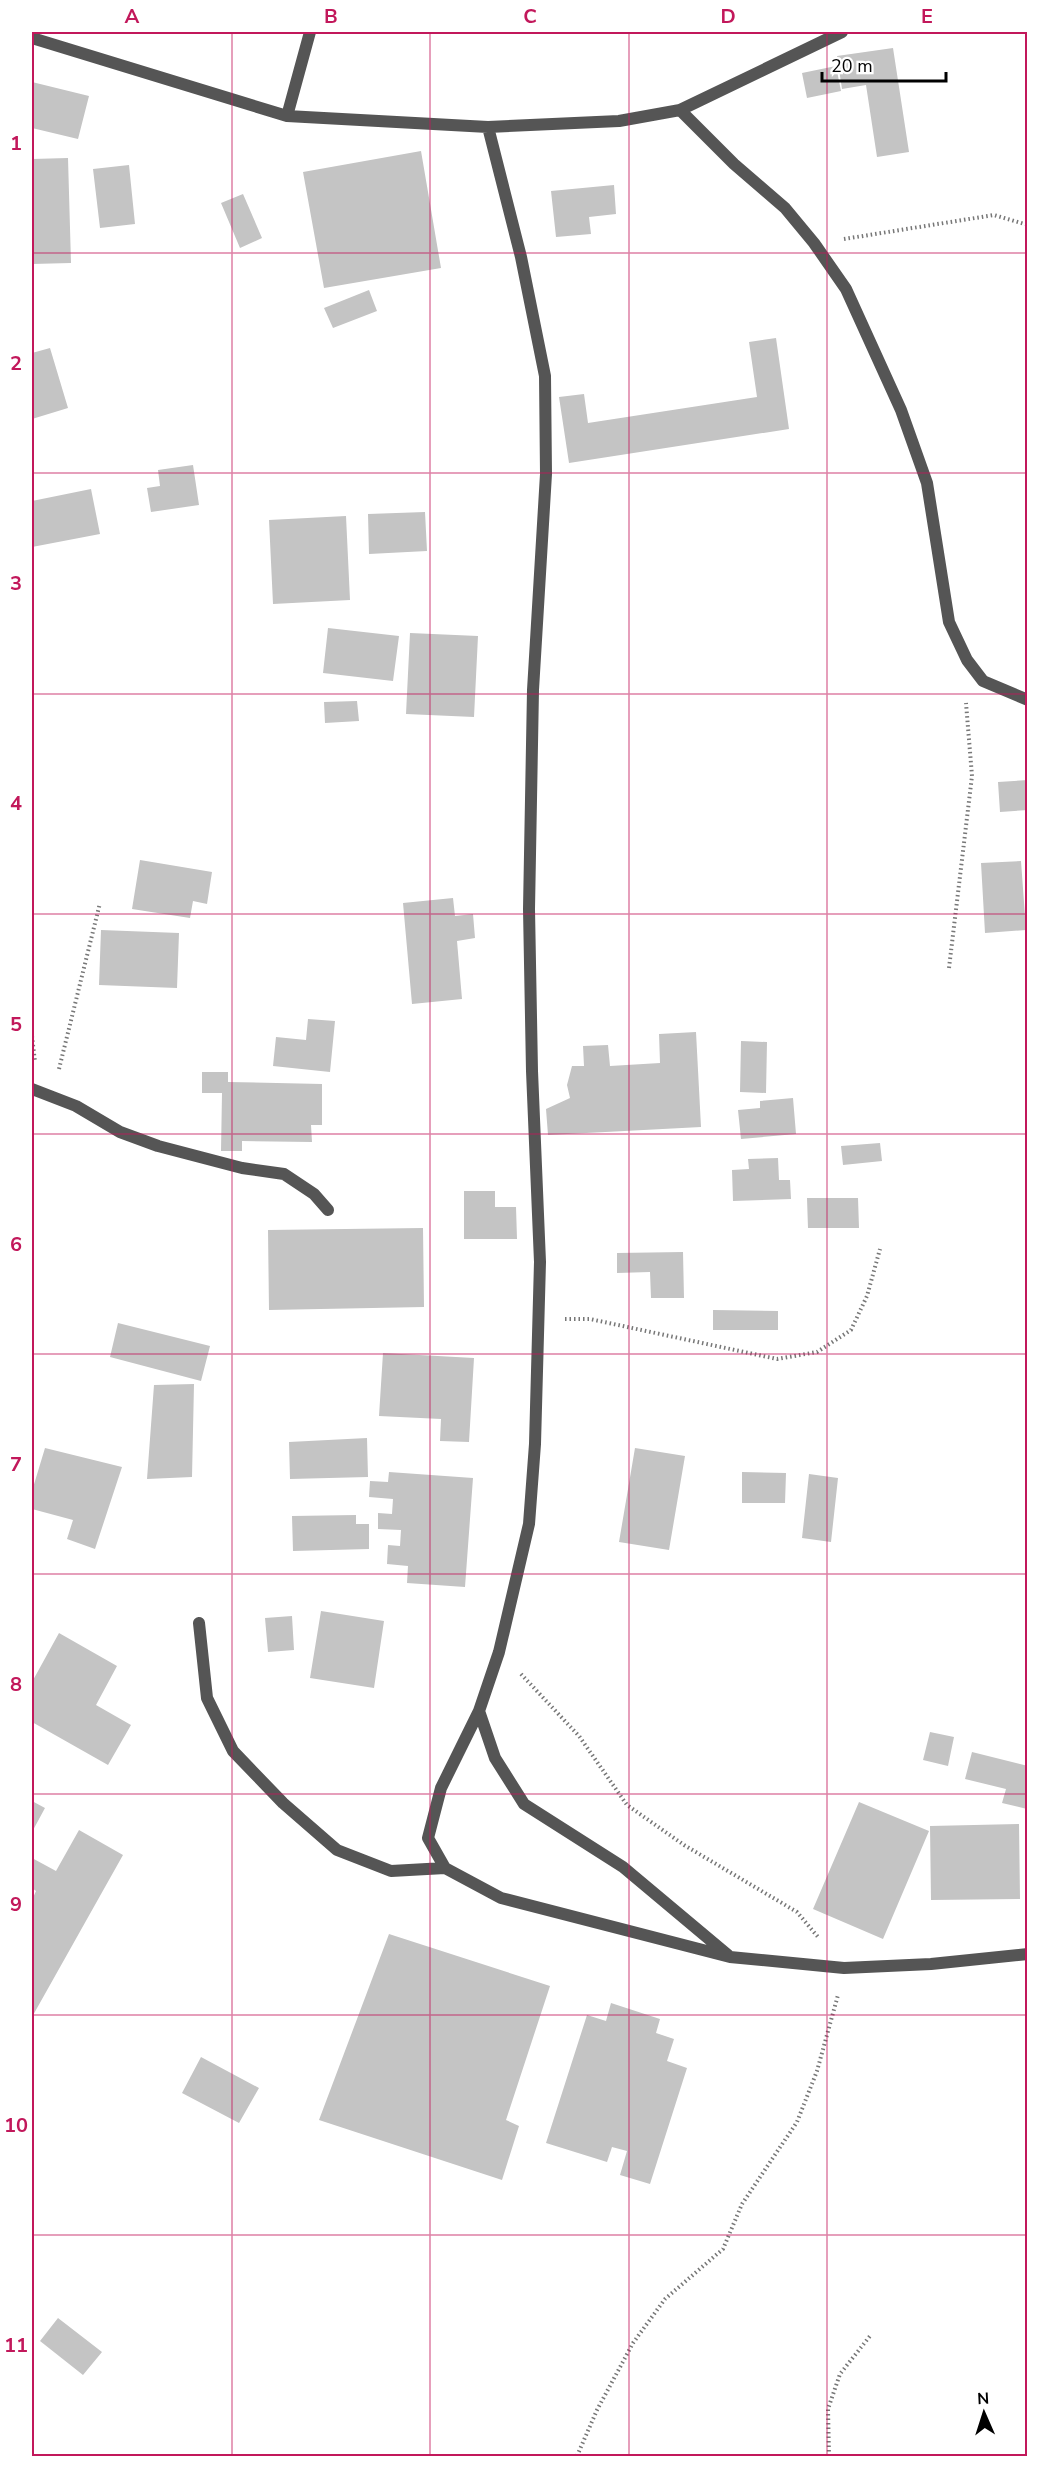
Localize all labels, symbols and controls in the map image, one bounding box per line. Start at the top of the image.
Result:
text: A [125,3,140,30]
text: B [324,3,338,30]
text: C [523,3,537,30]
text: D [720,3,736,30]
text: E [921,3,933,30]
scale bar [822,45,946,83]
text: 20 m [831,54,873,78]
text: 1 [10,130,22,157]
text: 2 [10,350,22,377]
text: 3 [10,570,22,597]
text: 4 [10,790,22,817]
text: 5 [10,1011,22,1038]
text: 6 [10,1231,22,1258]
text: 7 [10,1451,22,1478]
text: 8 [10,1671,22,1698]
text: 9 [10,1891,22,1918]
text: 10 [4,2112,28,2139]
text: 11 [4,2332,28,2359]
north arrow [954,2383,1014,2443]
text: N [977,2388,990,2410]

